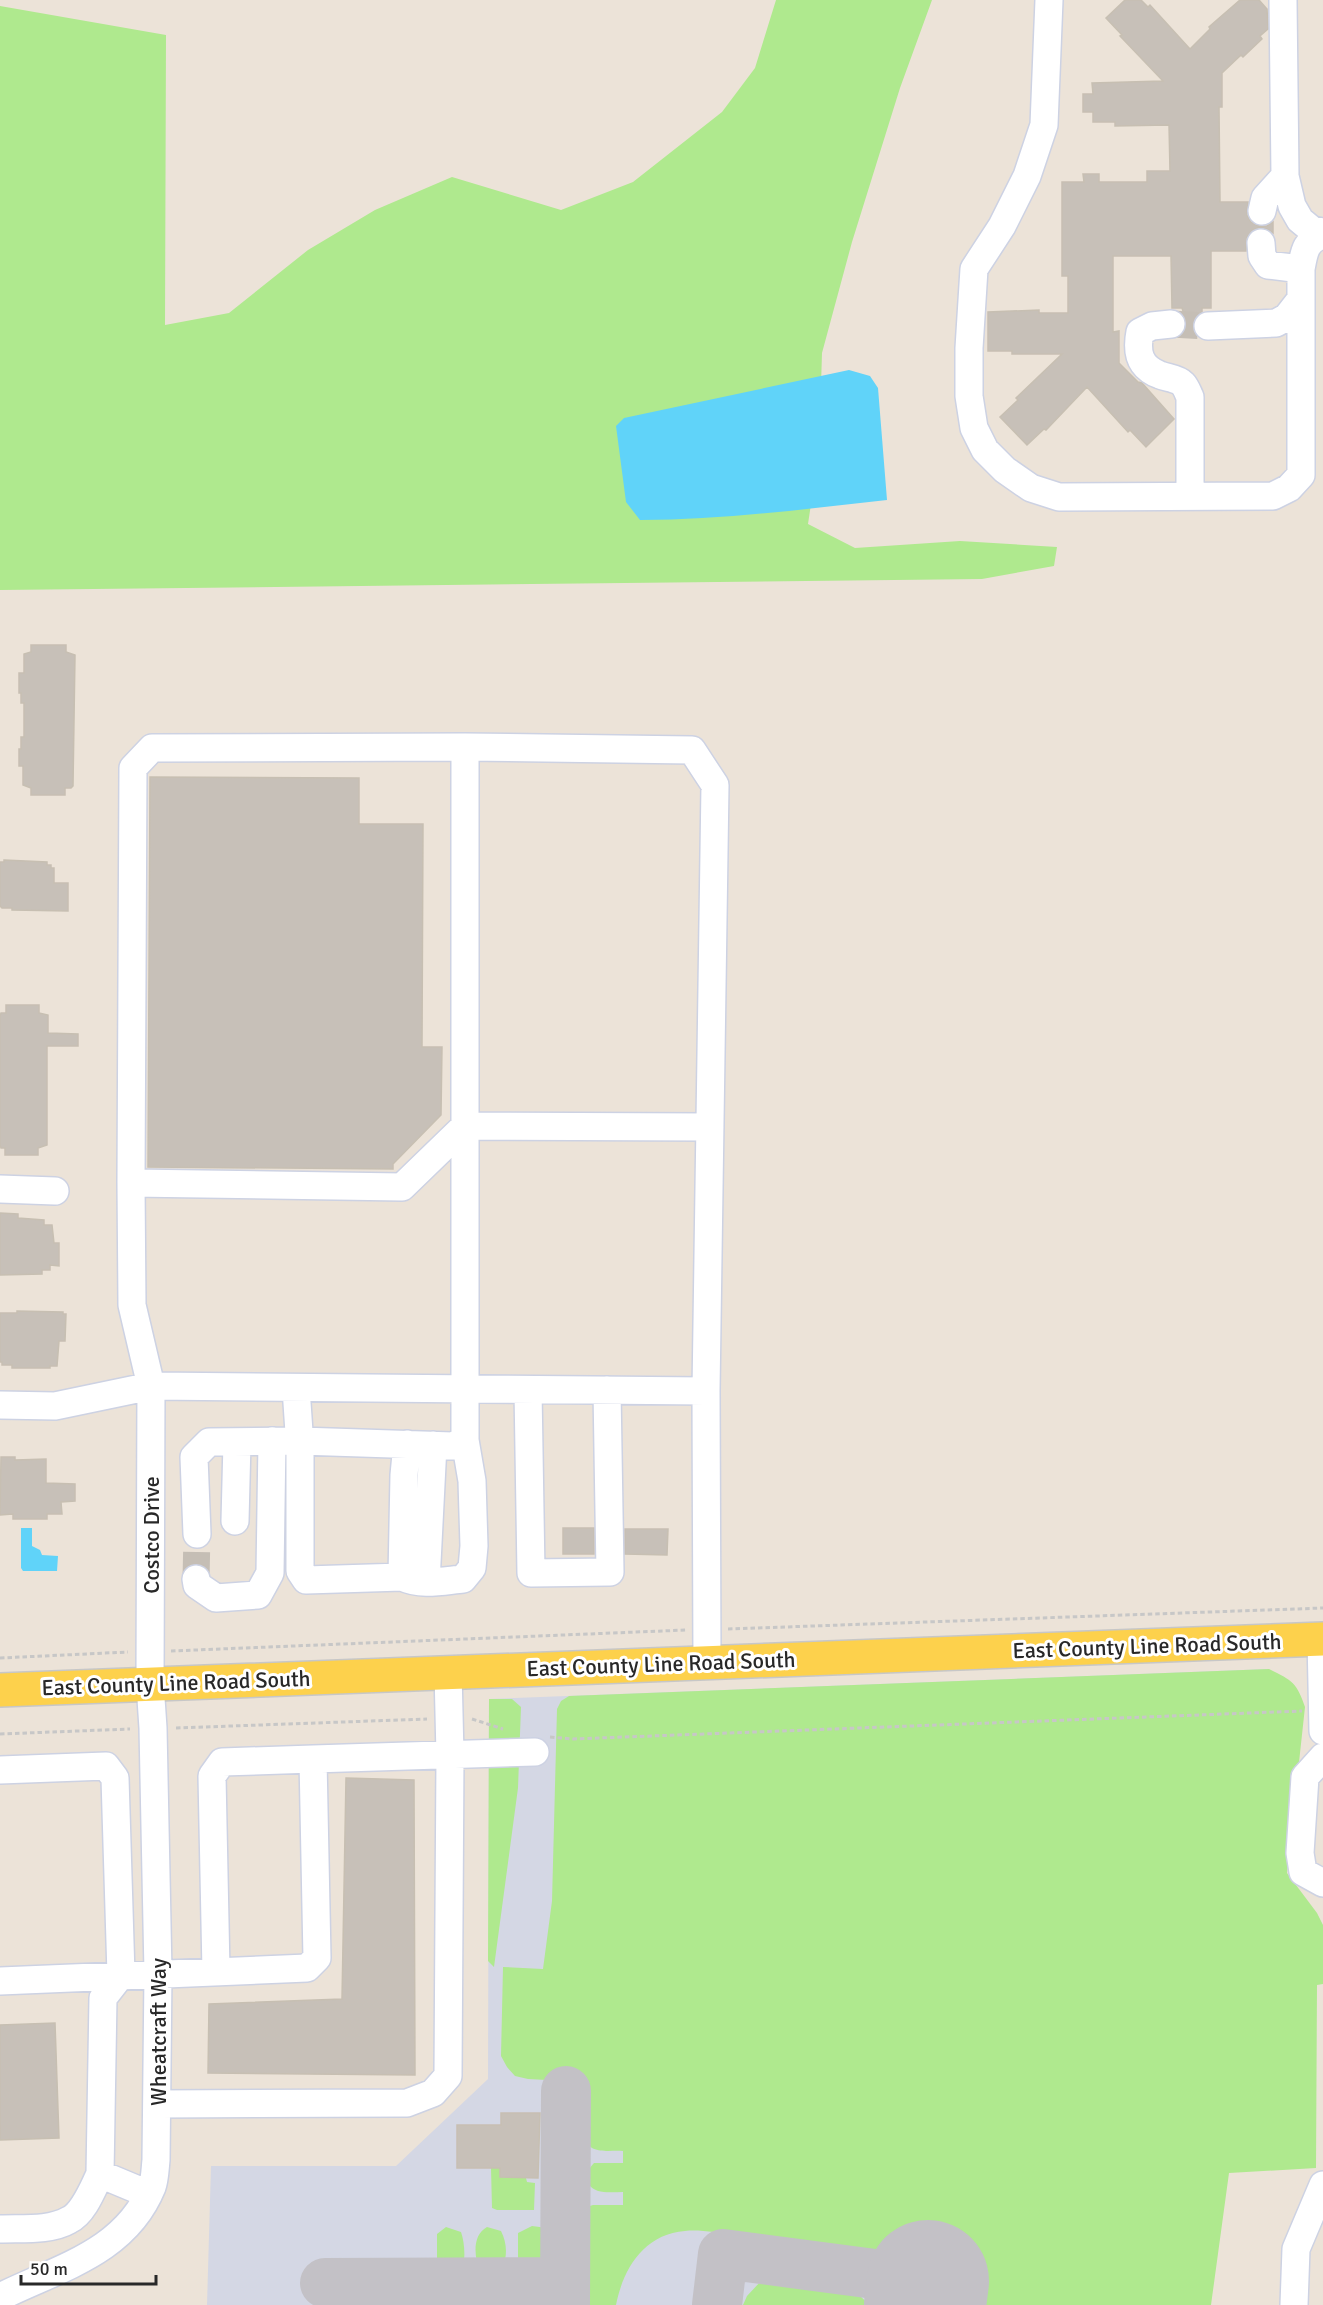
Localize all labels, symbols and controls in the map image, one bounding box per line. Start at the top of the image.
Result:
street label: Costco Drive [138,1476,165,1594]
street label: East County Line Road South [1012,1628,1282,1664]
street label: East County Line Road South [526,1646,796,1682]
street label: East County Line Road South [41,1665,311,1701]
street label: Wheatcraft Way [145,1957,172,2106]
scale bar [21,2248,156,2286]
text: 50 m [30,2258,68,2280]

